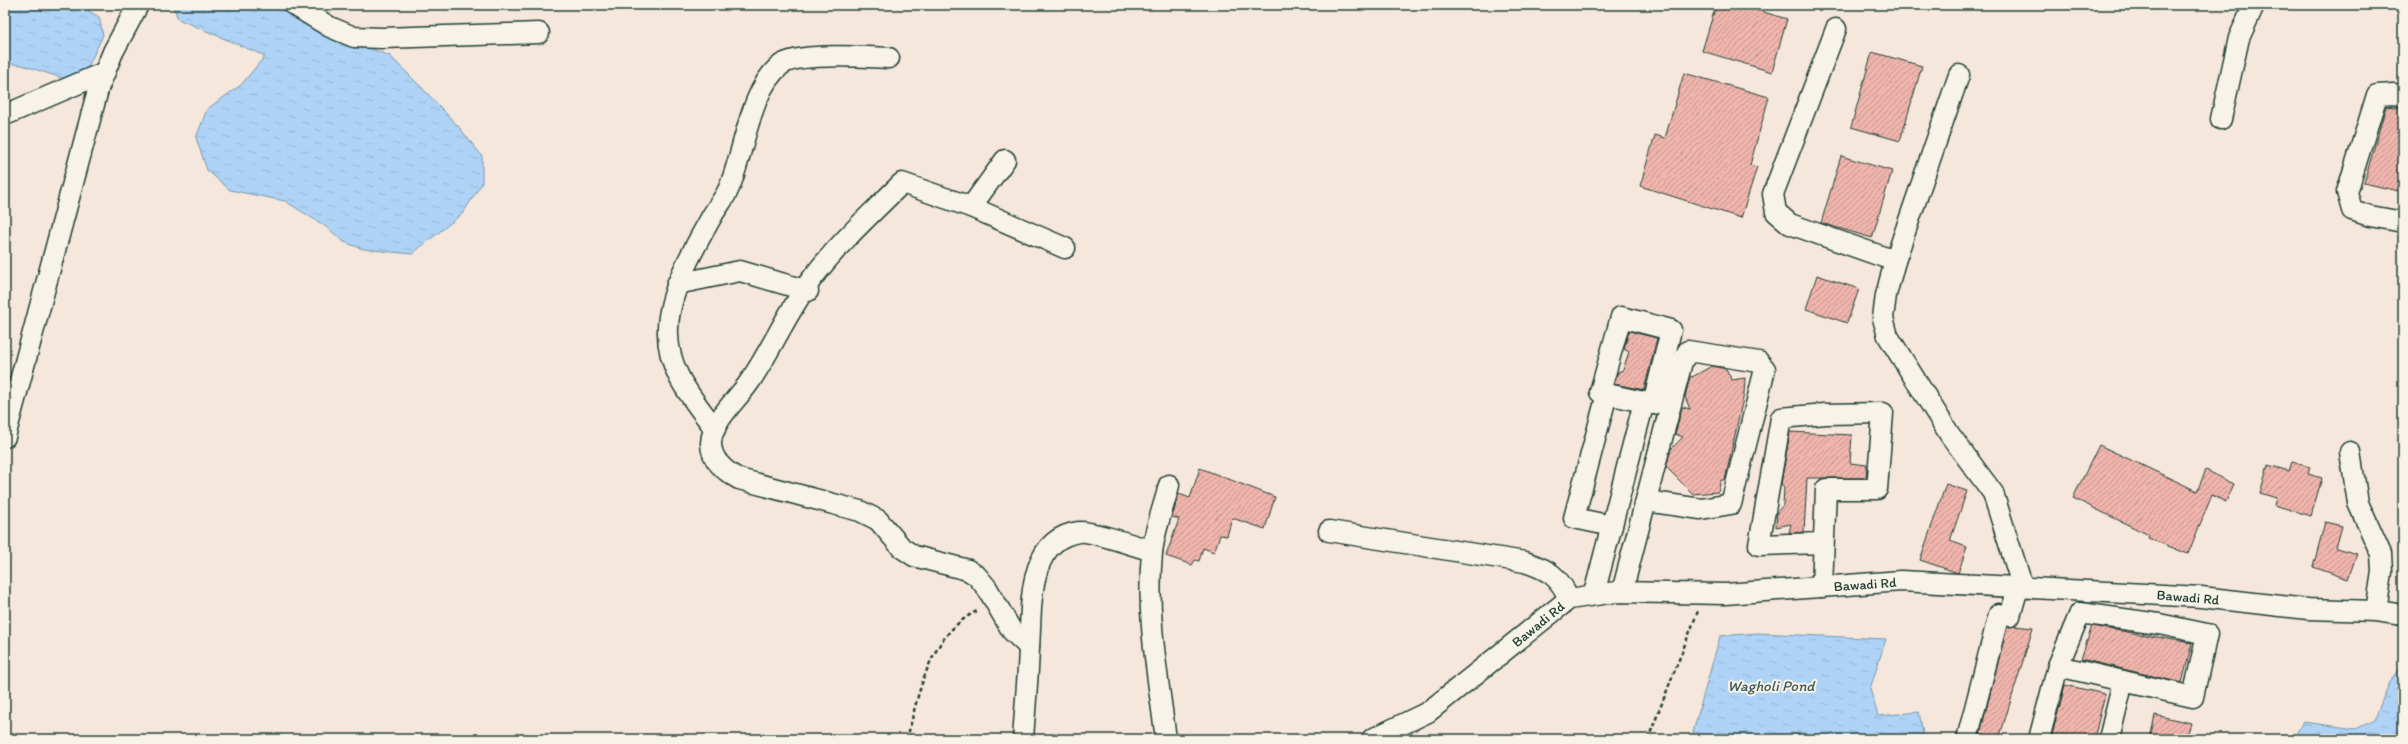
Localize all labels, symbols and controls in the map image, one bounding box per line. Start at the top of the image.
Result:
street label: Bawadi Rd [1833,574,1897,595]
street label: Bawadi Rd [2156,586,2220,609]
street label: Bawadi Rd [1508,598,1568,651]
water label: Wagholi Pond [1728,677,1816,695]

